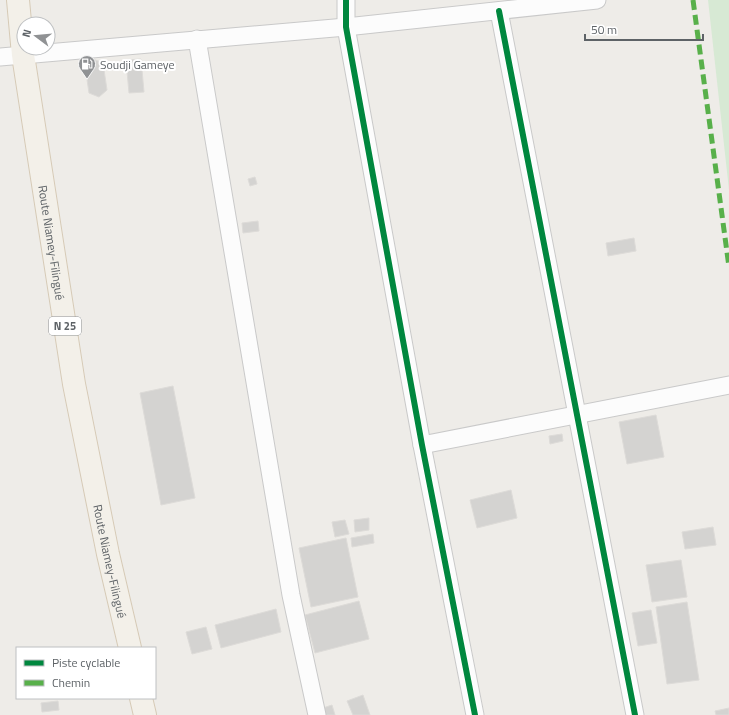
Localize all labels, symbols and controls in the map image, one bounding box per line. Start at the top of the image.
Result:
north arrow [16,16,56,56]
scale bar [585,16,703,42]
text: 50 m [591,20,617,39]
text: N [18,27,35,39]
fuel station icon: Soudji Gameye [77,54,97,79]
place label: Soudji Gameye [100,55,175,74]
street label: Route Niamey-Filingué [34,184,70,301]
road number: N 25 [49,317,81,335]
street label: Route Niamey-Filingué [89,503,132,620]
legend [16,647,156,699]
text: Piste cyclable [52,653,120,672]
text: Chemin [52,673,90,692]

